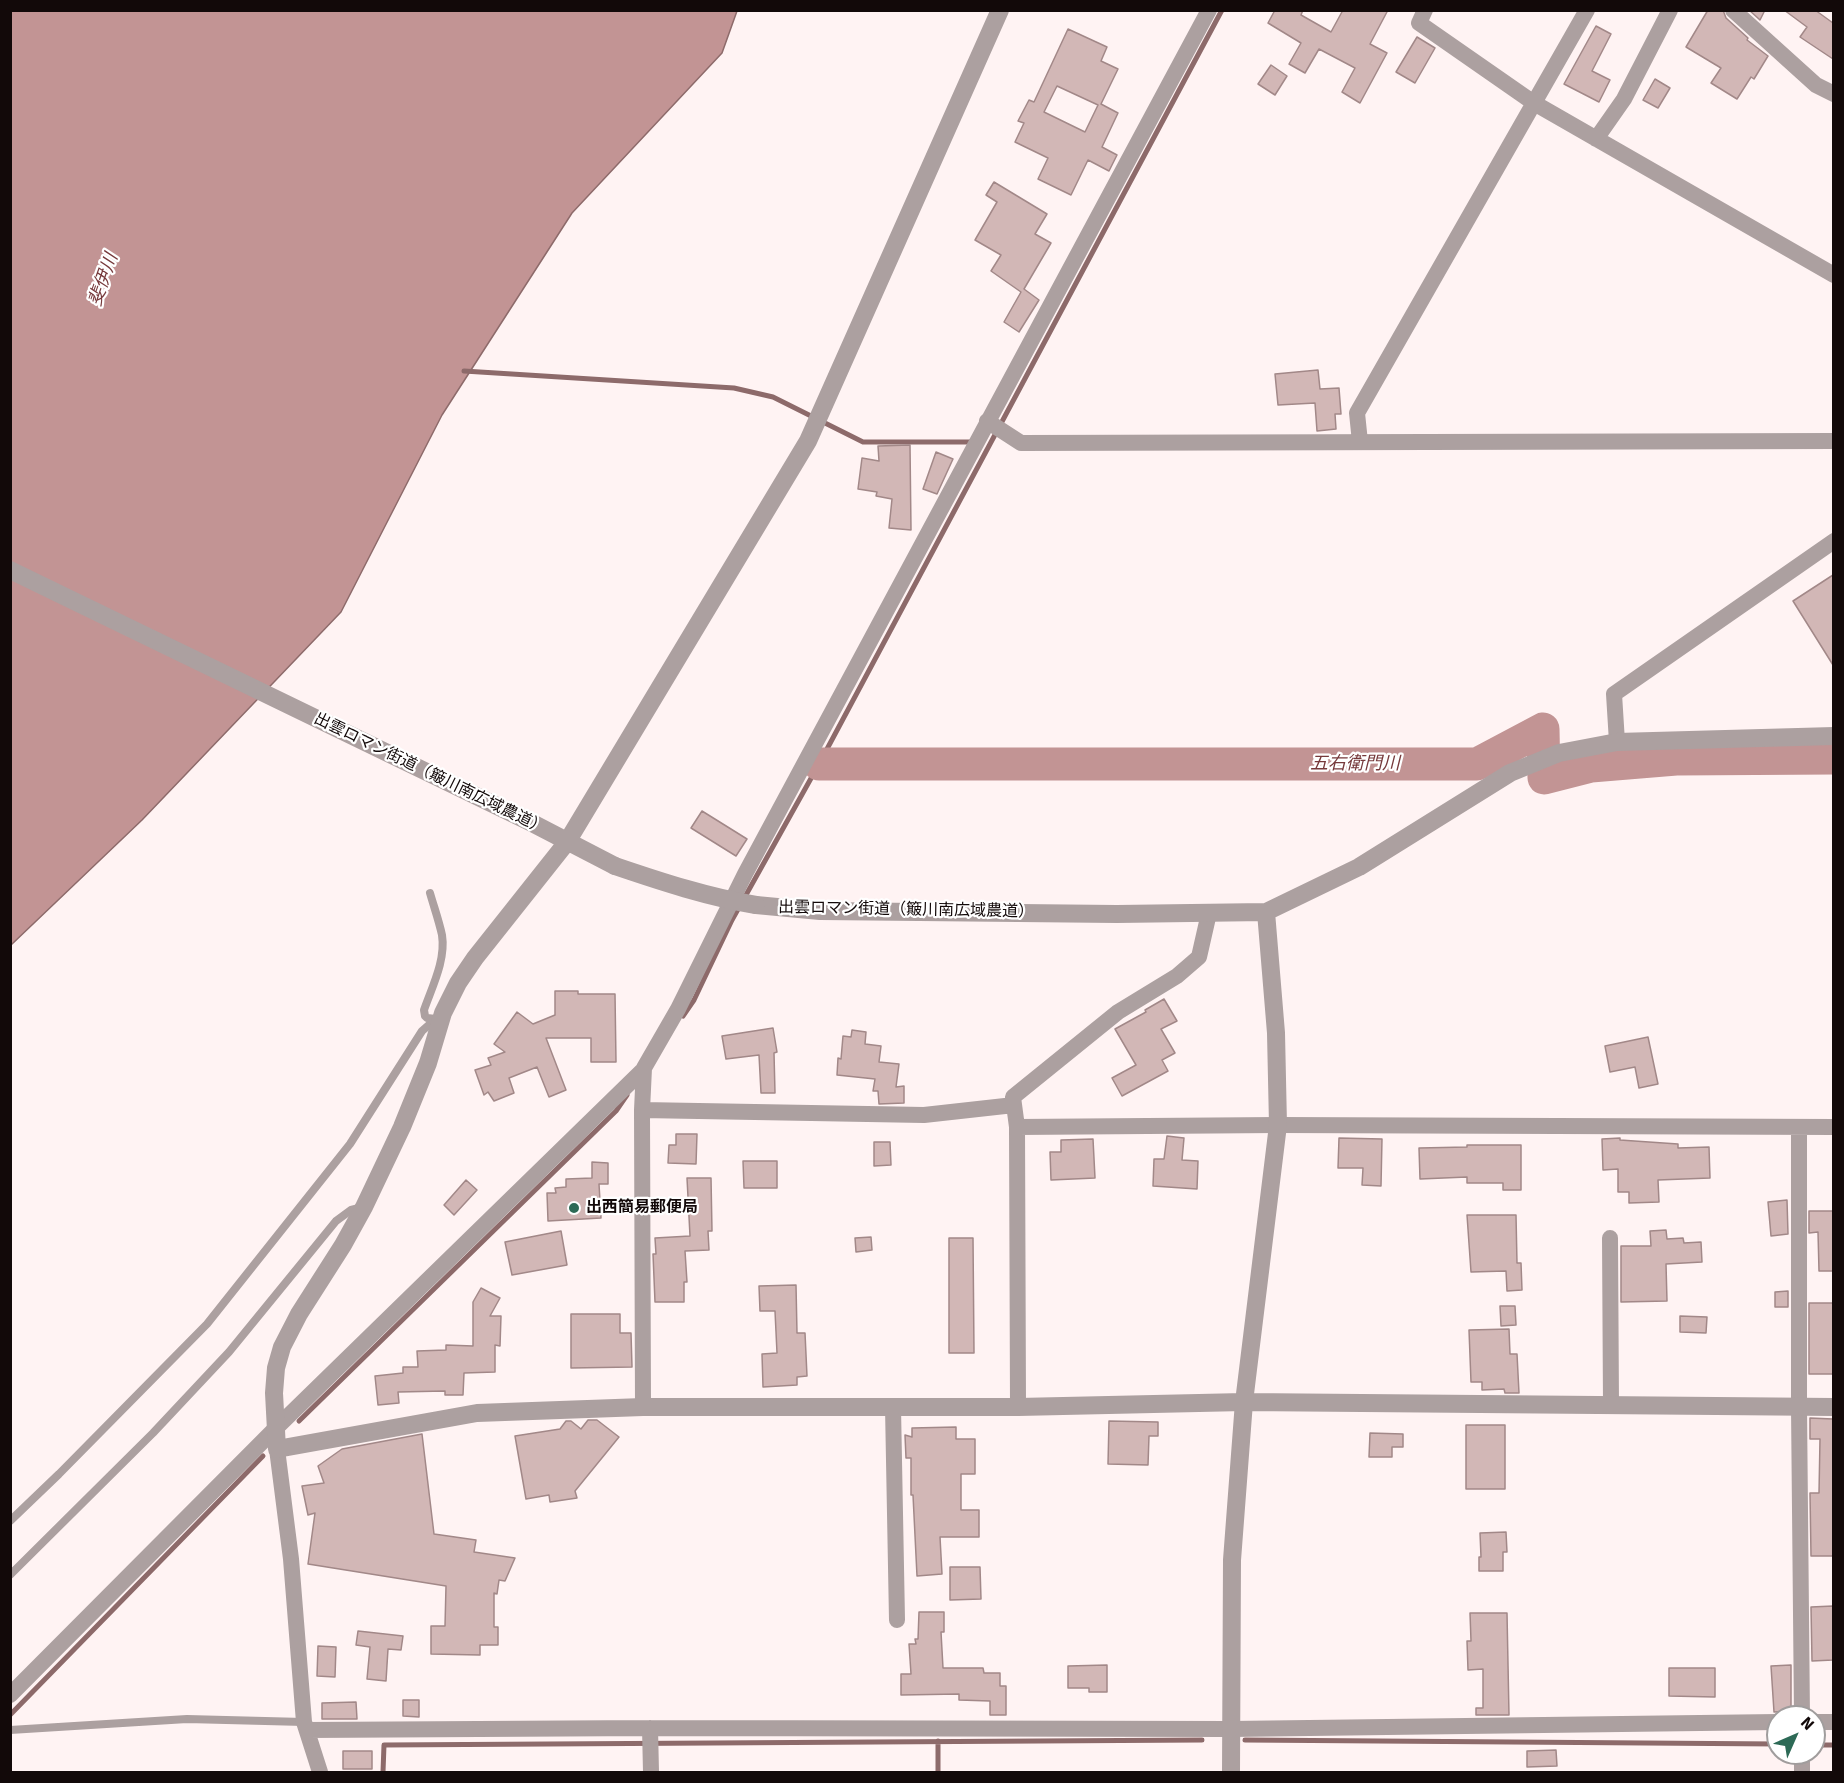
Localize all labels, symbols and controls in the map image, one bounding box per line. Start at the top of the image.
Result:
water label: 斐伊川 [85,251,123,309]
street label: 出雲ロマン街道（簸川南広域農道） [311,709,549,839]
water label: 五右衛門川 [1310,753,1400,775]
street label: 出雲ロマン街道（簸川南広域農道） [778,898,1034,922]
place label: 出西簡易郵便局 [586,1198,698,1218]
marker: 出西簡易郵便局 [567,1201,581,1215]
north arrow [1766,1705,1826,1765]
text: N [1796,1713,1818,1735]

